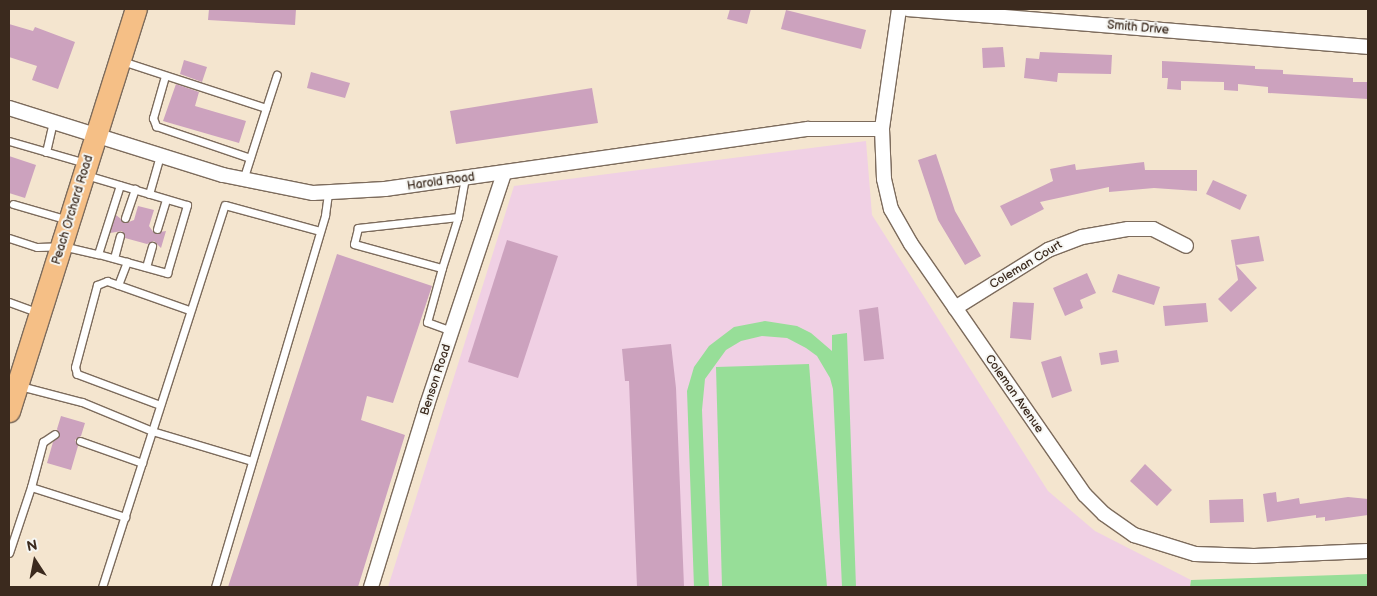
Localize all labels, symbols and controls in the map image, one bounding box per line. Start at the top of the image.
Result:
street label: Smith Drive [1107,18,1169,38]
street label: Peach Orchard Road [50,154,96,266]
street label: Harold Road [406,170,476,194]
street label: Coleman Court [987,238,1065,292]
street label: Benson Road [418,343,454,417]
street label: Coleman Avenue [982,352,1046,436]
north arrow [10,536,60,586]
text: N [25,536,39,555]

